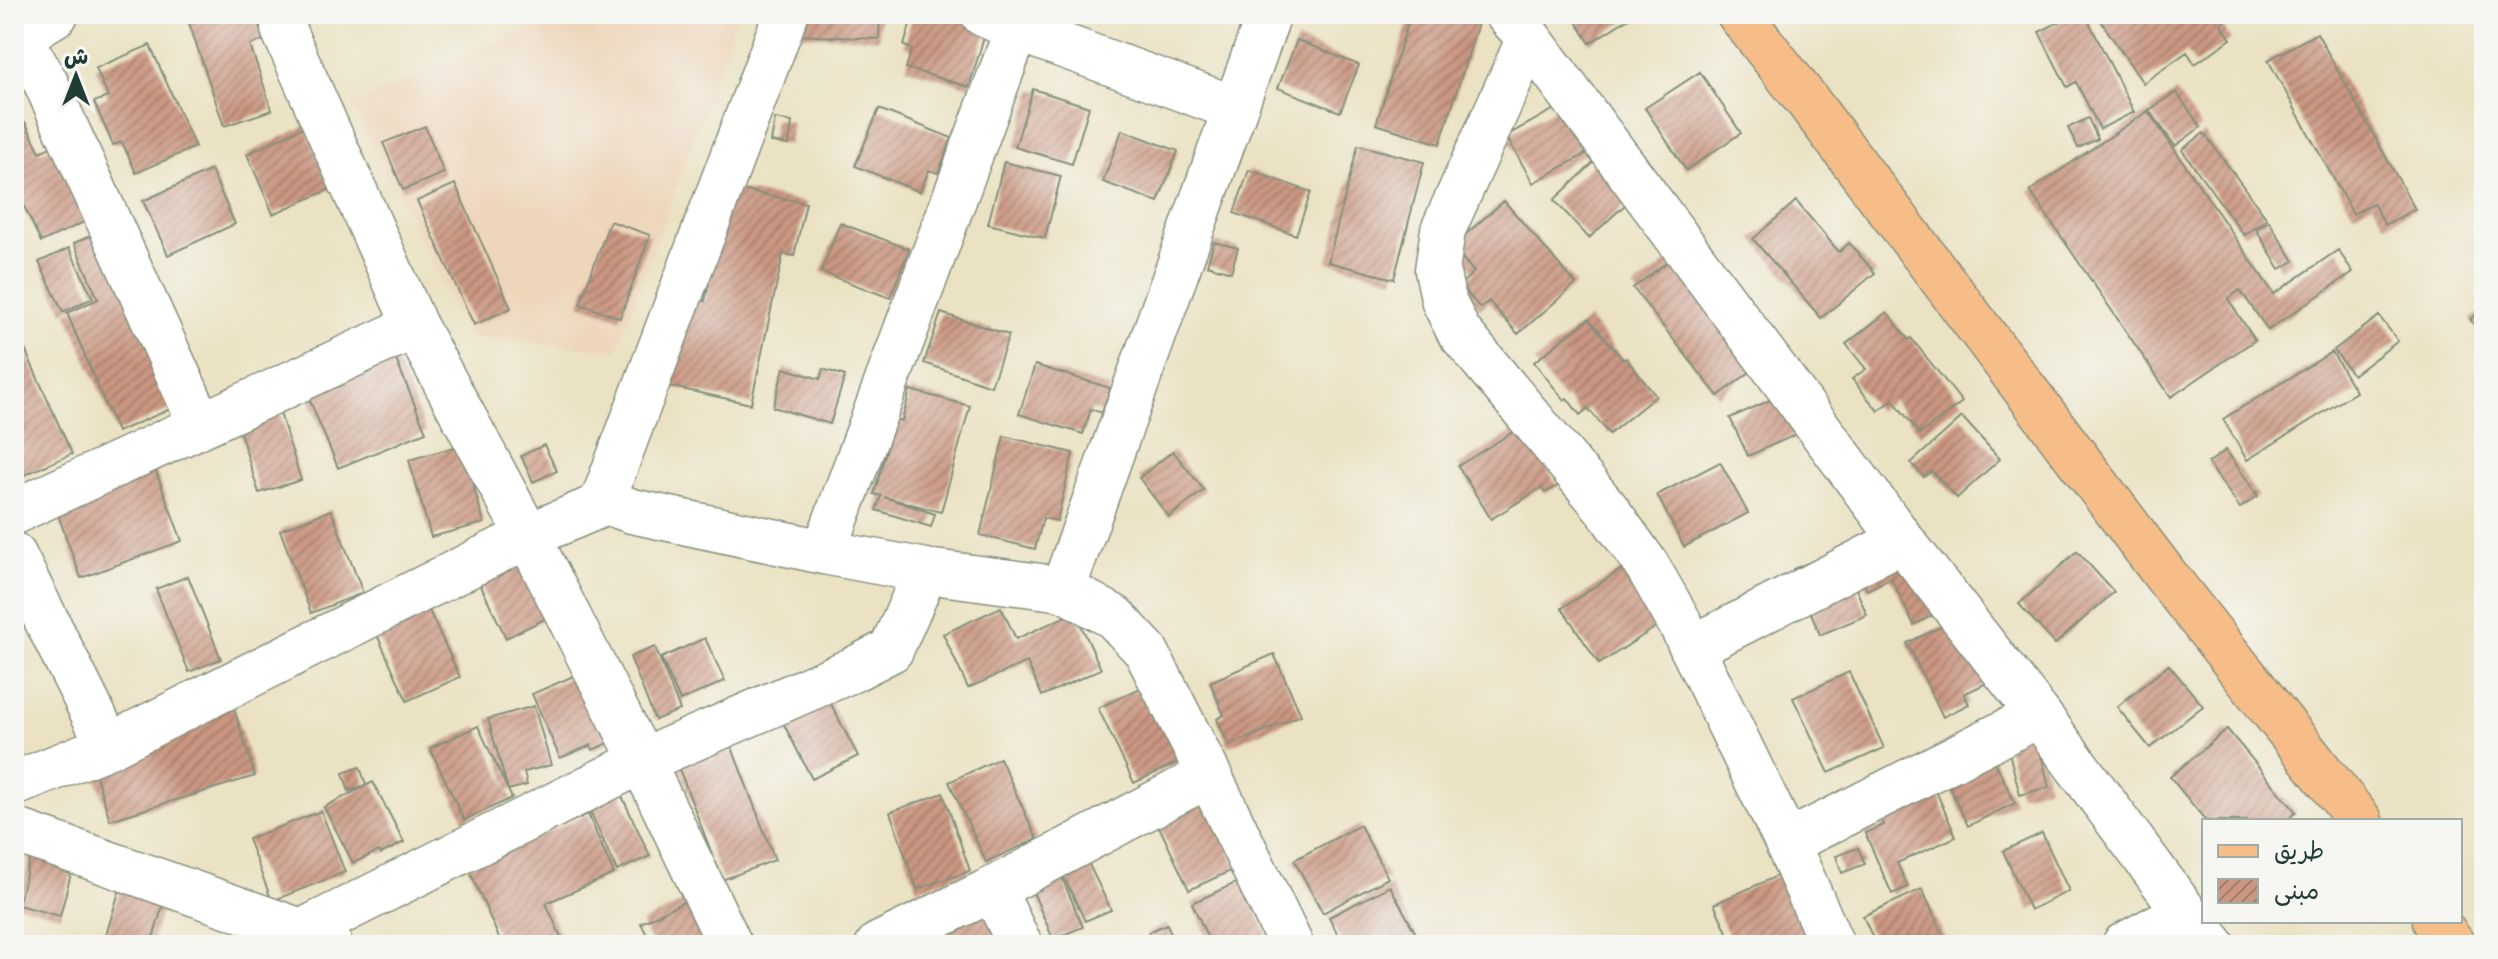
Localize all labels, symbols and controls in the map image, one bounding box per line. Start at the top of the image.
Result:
north arrow [36,36,116,116]
text: ش [64,38,88,71]
legend [2202,819,2462,923]
text: طريق [2274,831,2324,867]
text: مبنى [2274,871,2319,907]

